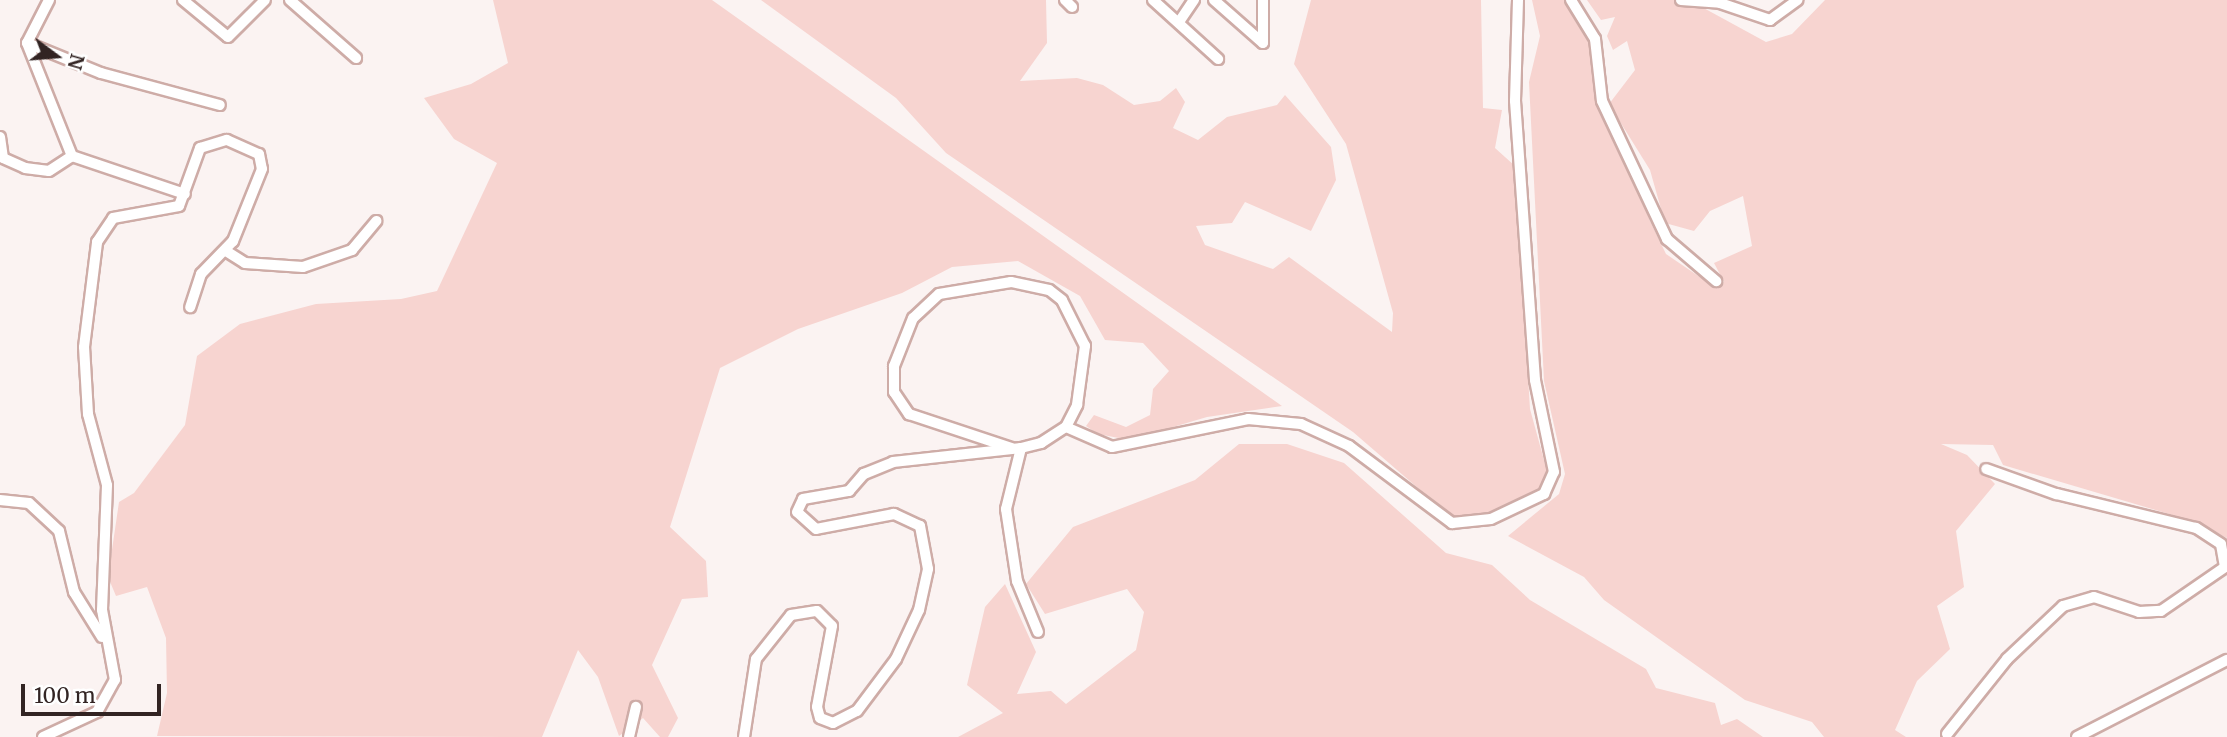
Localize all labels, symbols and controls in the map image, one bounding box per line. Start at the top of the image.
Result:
north arrow [21,21,91,91]
text: N [63,51,90,72]
scale bar [24,670,164,714]
text: 100 m [34,682,96,709]

